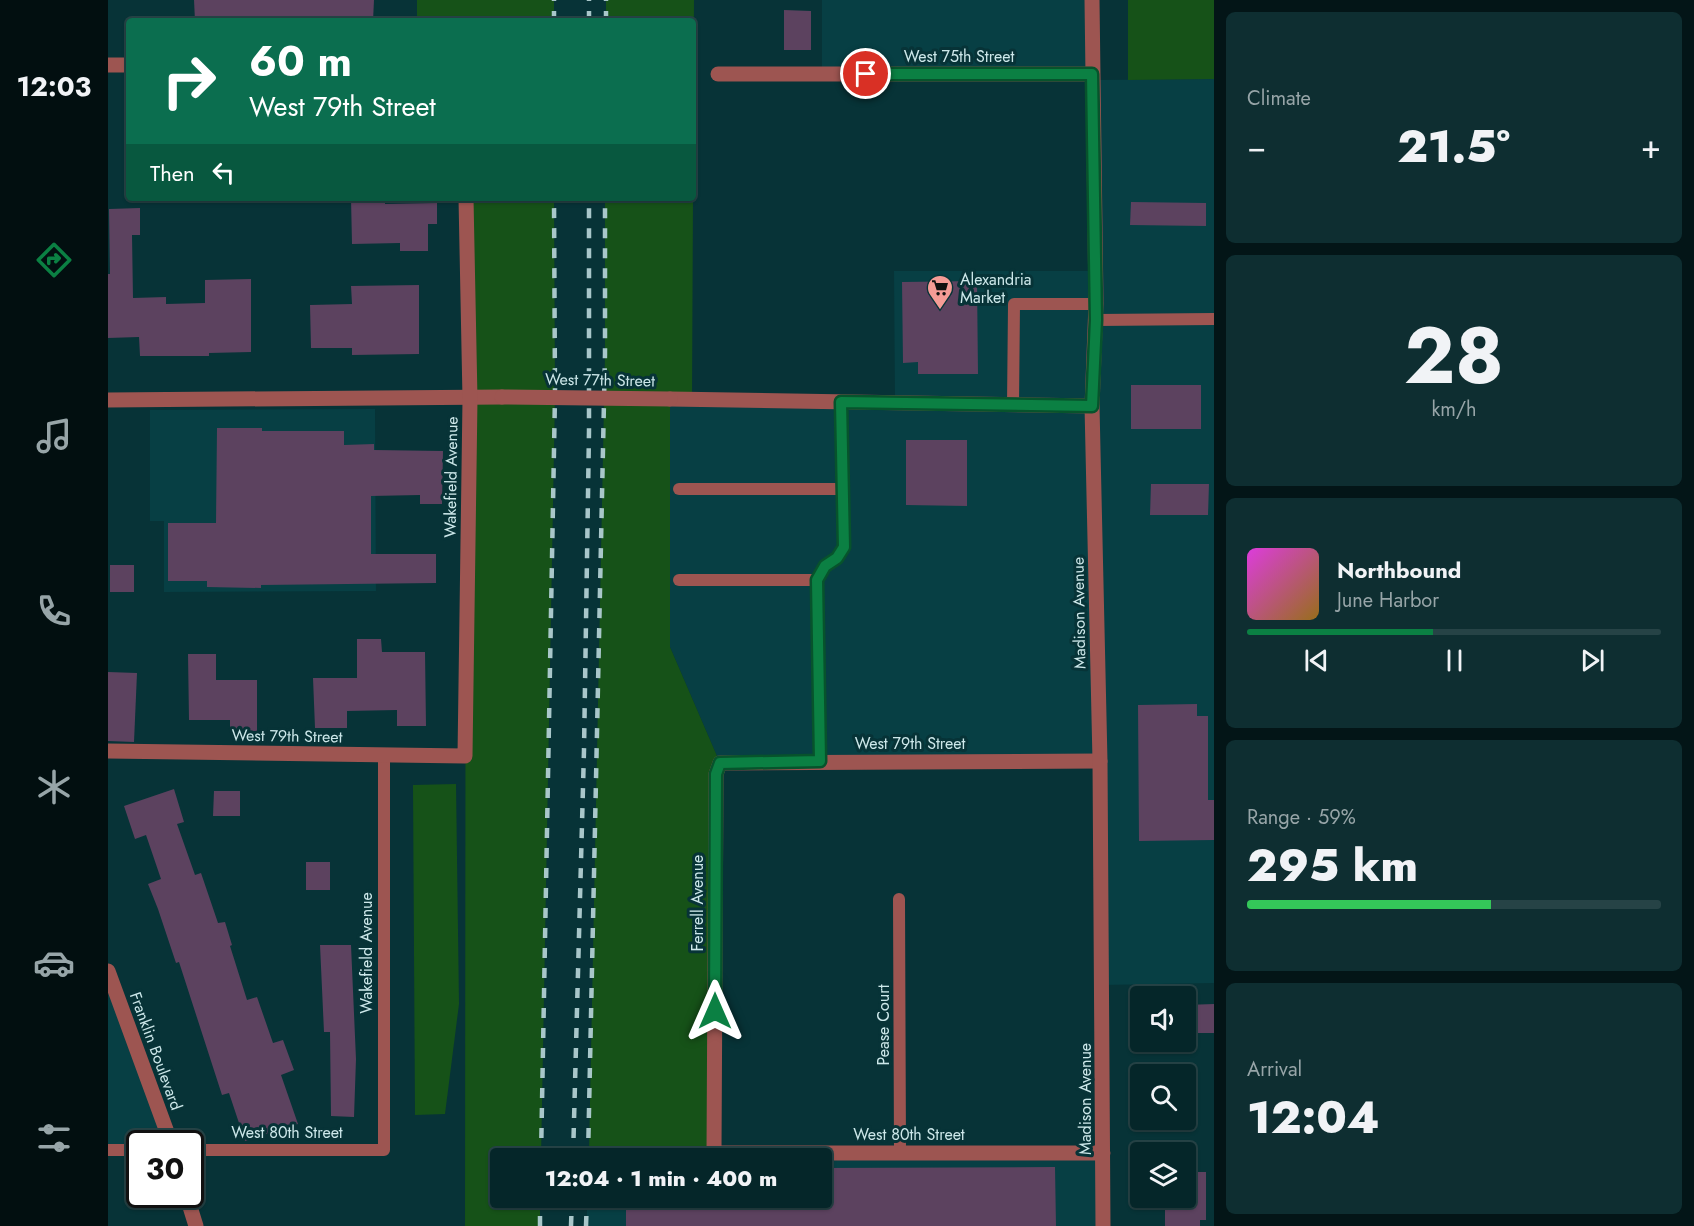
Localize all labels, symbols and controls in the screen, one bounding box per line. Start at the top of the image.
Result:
text: 60 m [249,31,352,92]
icon: right [150,42,228,120]
street label: West 75th Street [904,45,1014,68]
pin [840,48,891,99]
icon: arrive [849,57,882,90]
text: 12:03 [17,67,91,106]
text: Climate [1247,84,1311,113]
text: West 79th Street [249,87,436,126]
text: 21.5° [1397,114,1510,179]
text: − [1247,123,1266,170]
text: + [1641,123,1661,170]
icon: left [207,156,240,189]
text: Then [150,157,195,189]
icon: directions [33,239,75,281]
place label: Alexandria Market [960,268,1032,309]
supermarket icon: Alexandria Market [925,273,955,311]
text: 28 [1404,300,1504,412]
street label: West 77th Street [545,368,655,392]
text: km/h [1431,395,1477,424]
icon: music [33,415,75,457]
street label: Wakefield Avenue [438,416,464,538]
text: Northbound [1337,554,1461,586]
street label: Madison Avenue [1067,557,1091,669]
text: June Harbor [1337,586,1439,615]
icon: phone [33,590,75,632]
icon: previous [1300,644,1333,677]
icon: pause [1438,644,1471,677]
icon: next [1576,644,1609,677]
street label: West 79th Street [231,724,343,748]
street label: West 79th Street [855,732,966,755]
icon: climate [33,766,75,808]
text: Range · 59% [1247,803,1356,832]
text: 295 km [1247,833,1418,898]
street label: Ferrell Avenue [686,855,709,951]
street label: Wakefield Avenue [355,892,378,1014]
icon: car [33,942,75,984]
position arrow [683,979,747,1043]
street label: Pease Court [872,984,895,1066]
map controls [1130,986,1196,1208]
button: sound [1130,986,1196,1052]
street label: Franklin Boulevard [124,989,188,1113]
street label: Madison Avenue [1074,1043,1097,1155]
text: Arrival [1247,1055,1302,1084]
button: search [1130,1064,1196,1130]
text: 12:04 [1247,1085,1380,1150]
icon: filters [33,1117,75,1159]
street label: West 80th Street [231,1121,343,1144]
street label: West 80th Street [853,1123,965,1146]
speed limit sign: 30 [126,1130,204,1208]
button: layers [1130,1142,1196,1208]
text: 12:04 · 1 min · 400 m [545,1162,777,1194]

